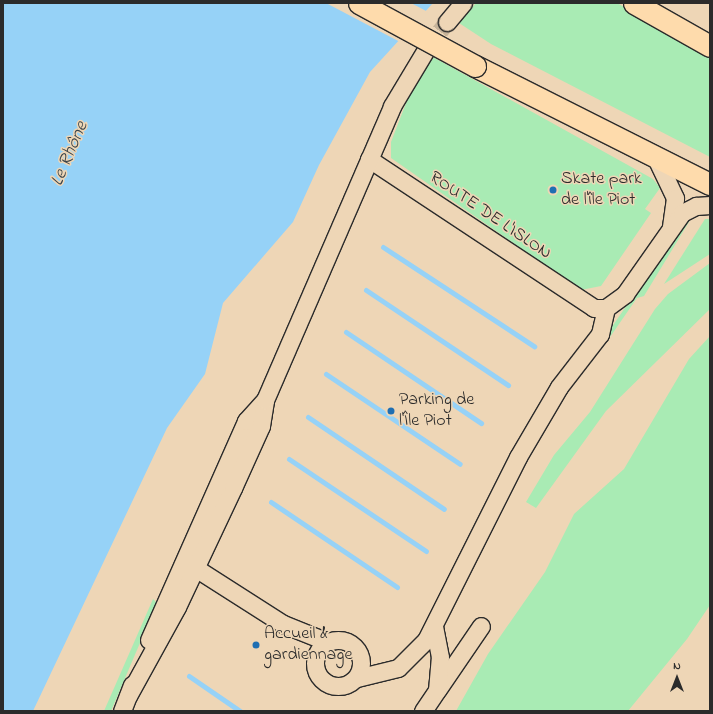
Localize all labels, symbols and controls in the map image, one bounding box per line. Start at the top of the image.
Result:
water label: Le Rhône [46,118,94,190]
street label: ROUTE DE L'ISLON [425,167,555,265]
place label: Skate park de l'île Piot [561,169,642,212]
marker: Skate park de l'île Piot [548,185,558,195]
place label: Parking de l'Île Piot [399,390,474,432]
marker: Parking de l'Île Piot [386,406,396,416]
place label: Accueil & gardiennage [264,624,352,666]
marker: Accueil & gardiennage [251,640,261,650]
north arrow [657,658,697,698]
text: N [673,658,681,674]

